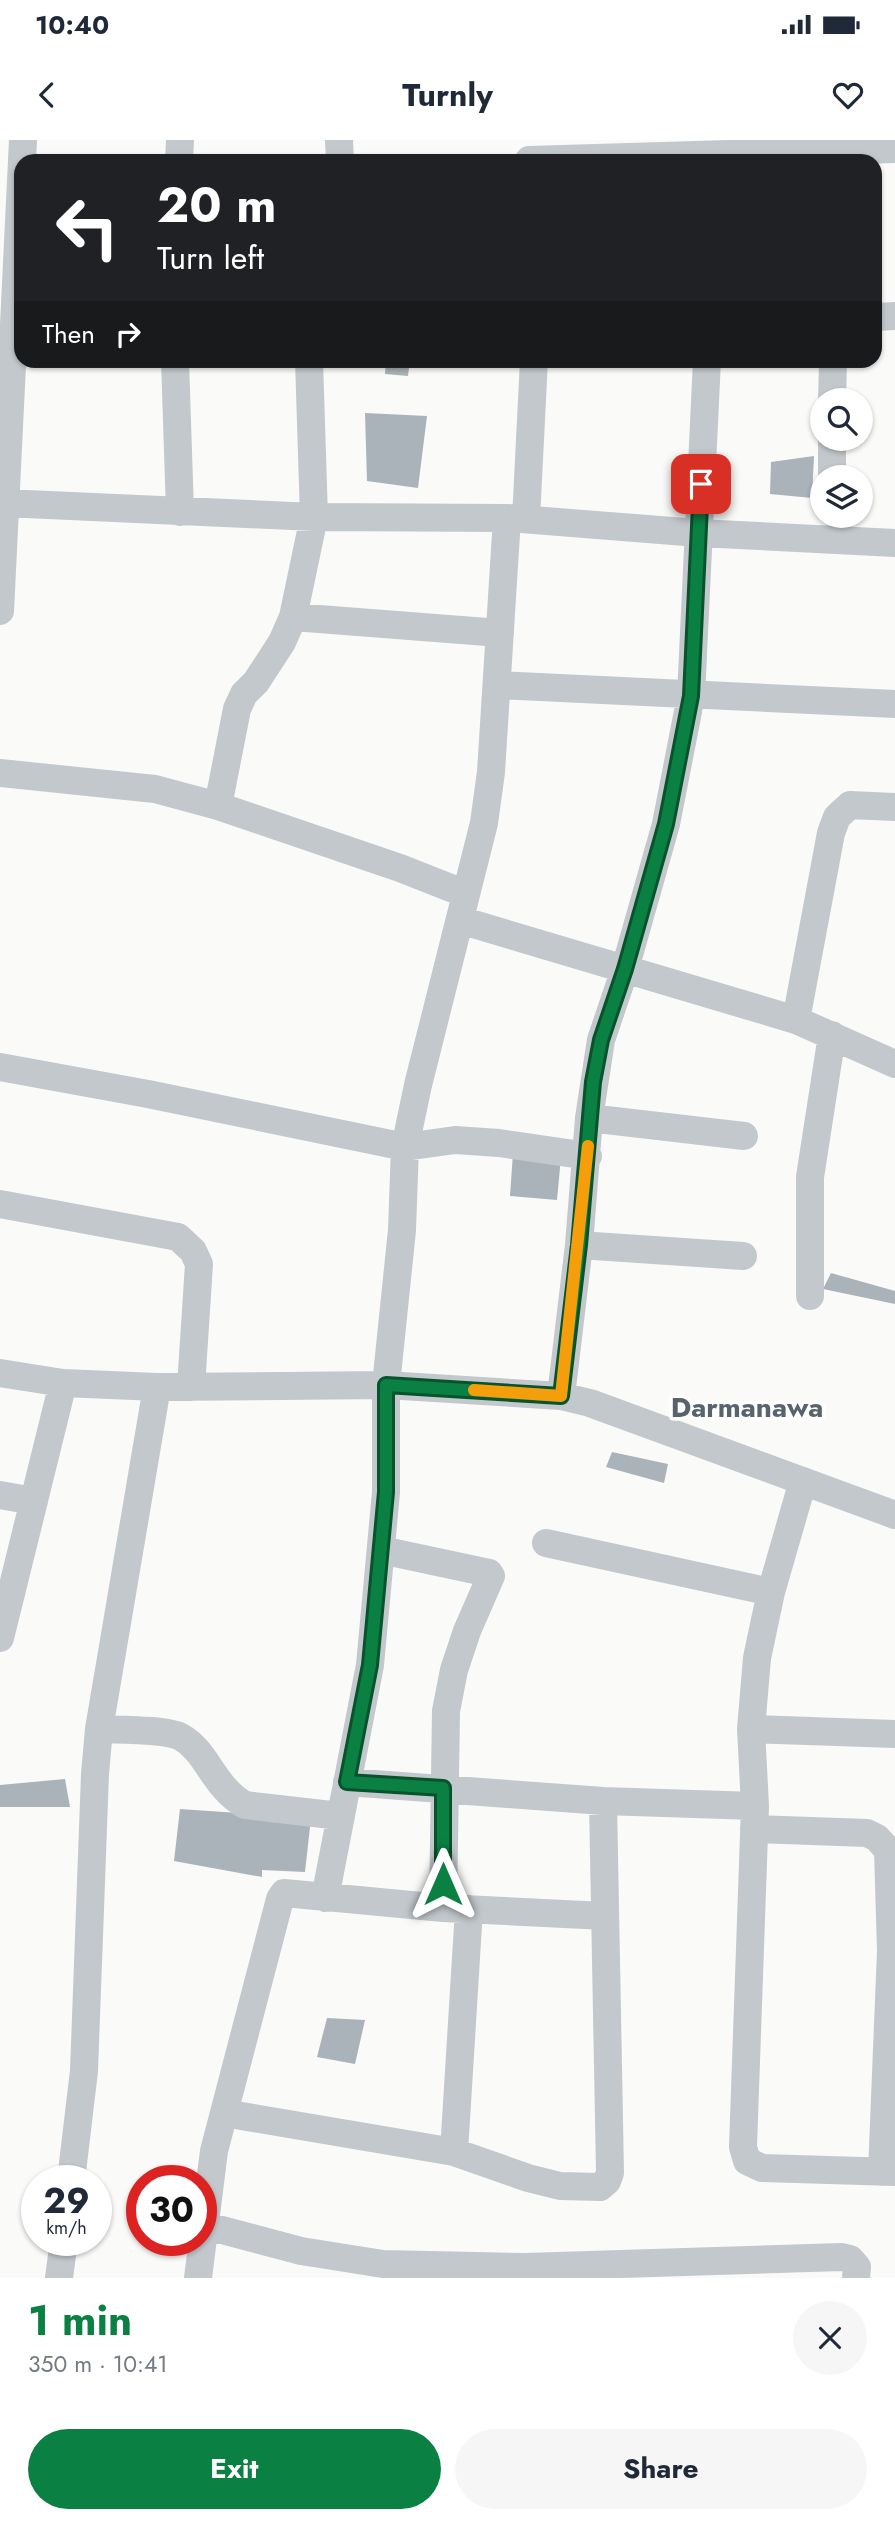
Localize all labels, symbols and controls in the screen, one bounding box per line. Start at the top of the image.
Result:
text: 10:40 [35,6,109,44]
text: Turnly [402,72,493,118]
icon: back [28,76,66,114]
icon: heart [829,76,867,114]
text: 20 m [157,170,276,240]
icon: left [42,182,133,273]
text: Turn left [157,235,264,281]
text: Then [42,315,95,353]
icon: right [109,315,147,353]
map controls [810,388,873,528]
button: search [810,388,873,451]
pin [671,454,731,514]
icon: arrive [682,465,720,503]
button: layers [810,465,873,528]
district label: Darmanawa [671,1387,823,1428]
position arrow [406,1847,480,1921]
speed limit sign: 30 [126,2165,217,2256]
text: 29 [43,2176,90,2226]
text: km/h [46,2215,87,2241]
text: 1 min [28,2290,132,2351]
button: close [793,2301,867,2375]
text: 350 m · 10:41 [28,2347,168,2381]
button: Exit [28,2429,441,2509]
button: Share [455,2429,867,2509]

